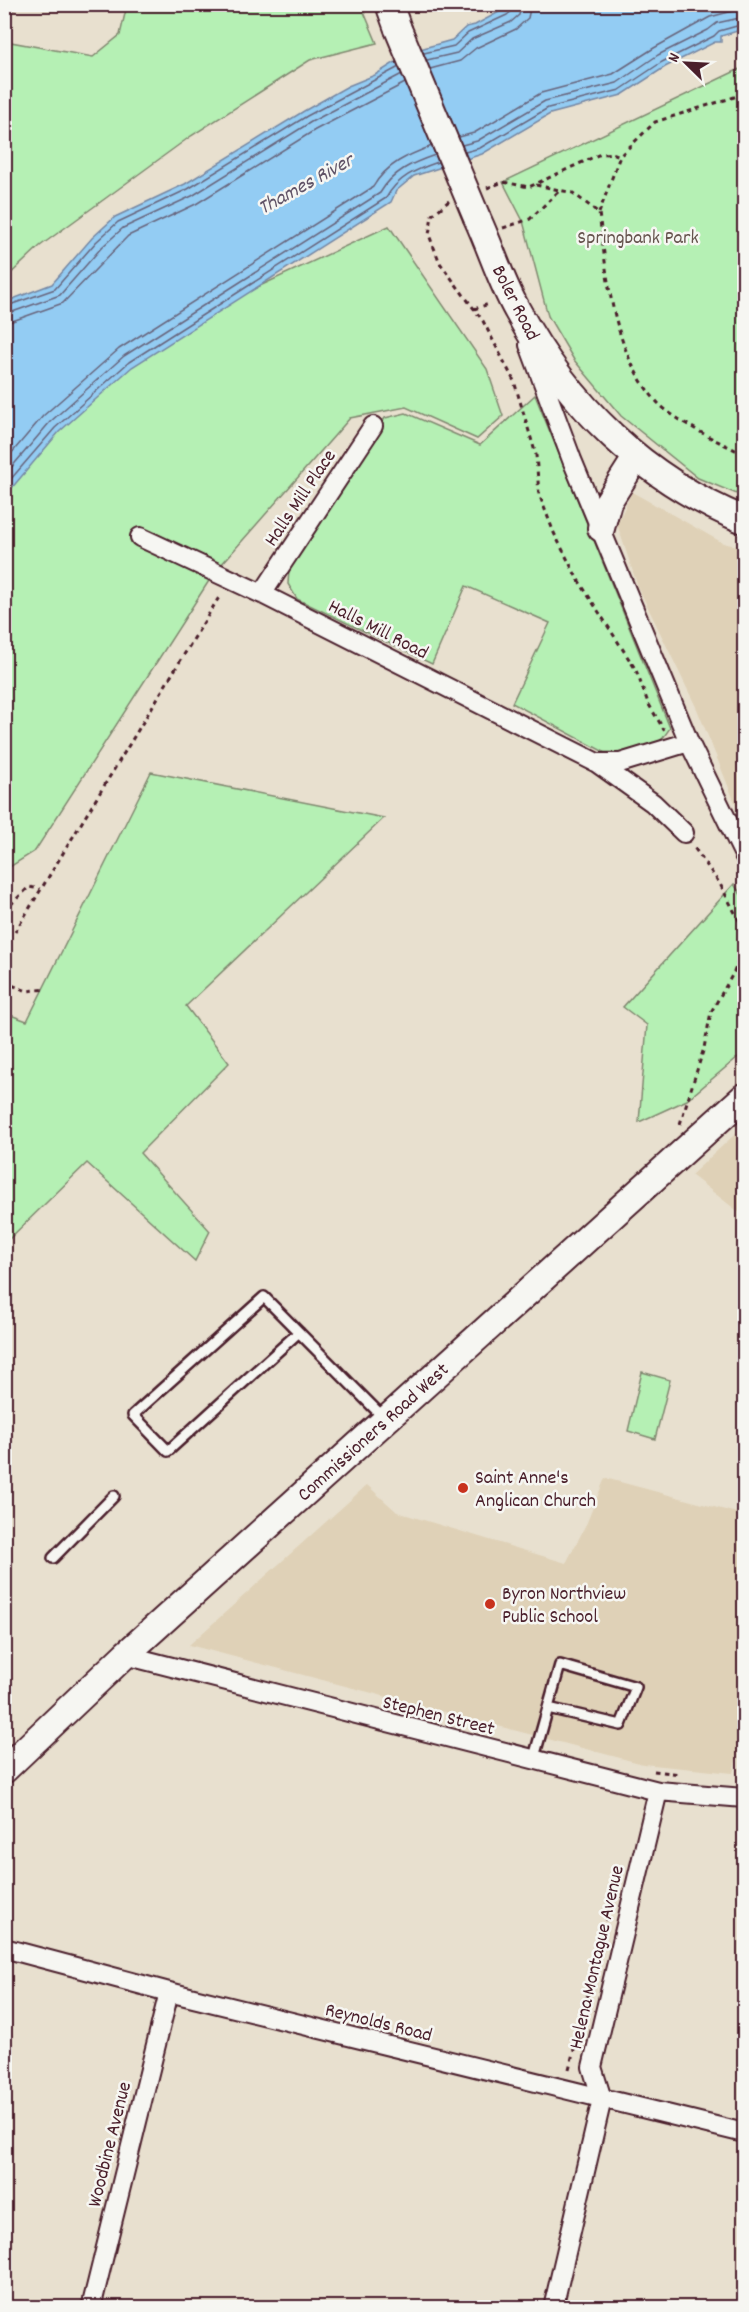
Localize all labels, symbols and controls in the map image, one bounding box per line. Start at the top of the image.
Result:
north arrow [656,33,716,93]
text: N [662,50,687,66]
water label: Thames River [253,146,362,224]
park label: Springbank Park [577,225,699,253]
street label: Boler Road [483,261,545,346]
street label: Halls Mill Place [259,444,344,553]
street label: Halls Mill Road [323,593,433,668]
street label: Commissioners Road West [292,1357,456,1509]
place label: Saint Anne's Anglican Church [475,1465,596,1516]
marker: Saint Anne's Anglican Church [456,1481,470,1495]
place label: Byron Northview Public School [502,1581,626,1632]
marker: Byron Northview Public School [483,1597,497,1611]
street label: Stephen Street [379,1689,497,1744]
street label: Helena Montague Avenue [563,1863,633,2052]
street label: Reynolds Road [322,1997,435,2051]
street label: Woodbine Avenue [82,2079,140,2210]

